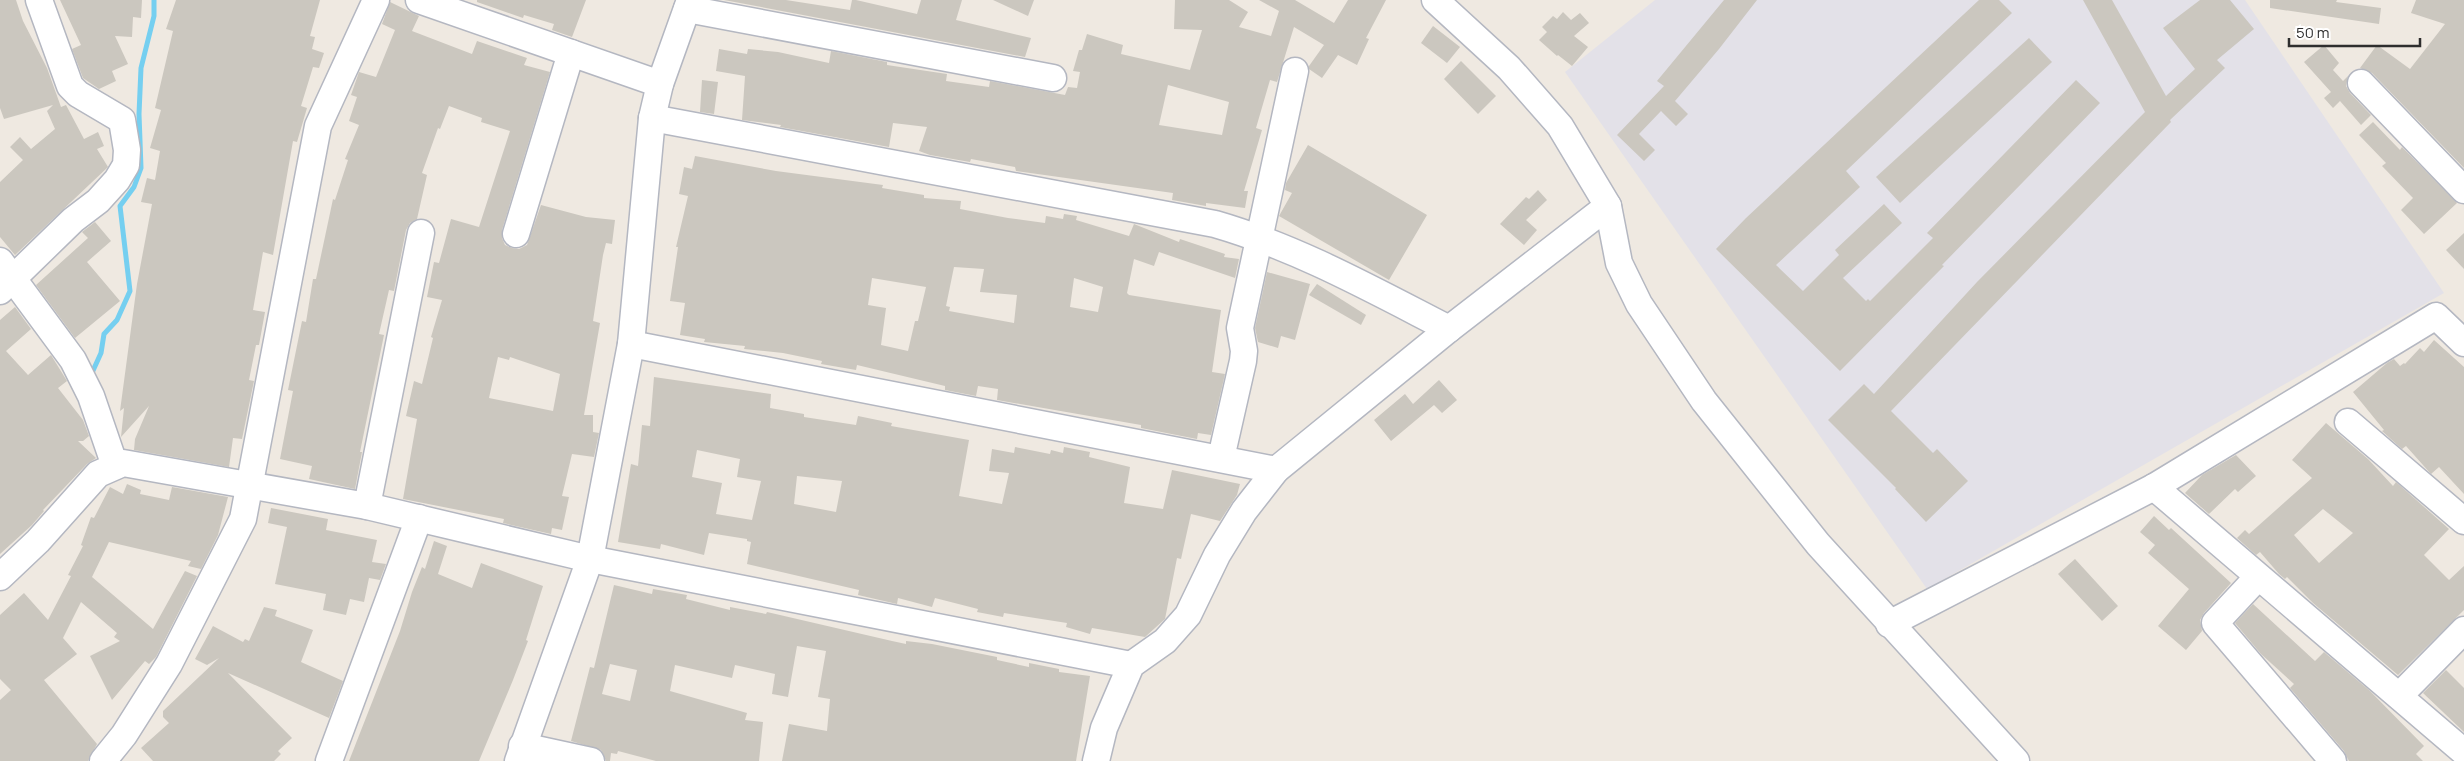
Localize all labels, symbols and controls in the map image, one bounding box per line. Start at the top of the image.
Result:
scale bar [2289,15,2420,47]
text: 50 m [2296,22,2330,43]

